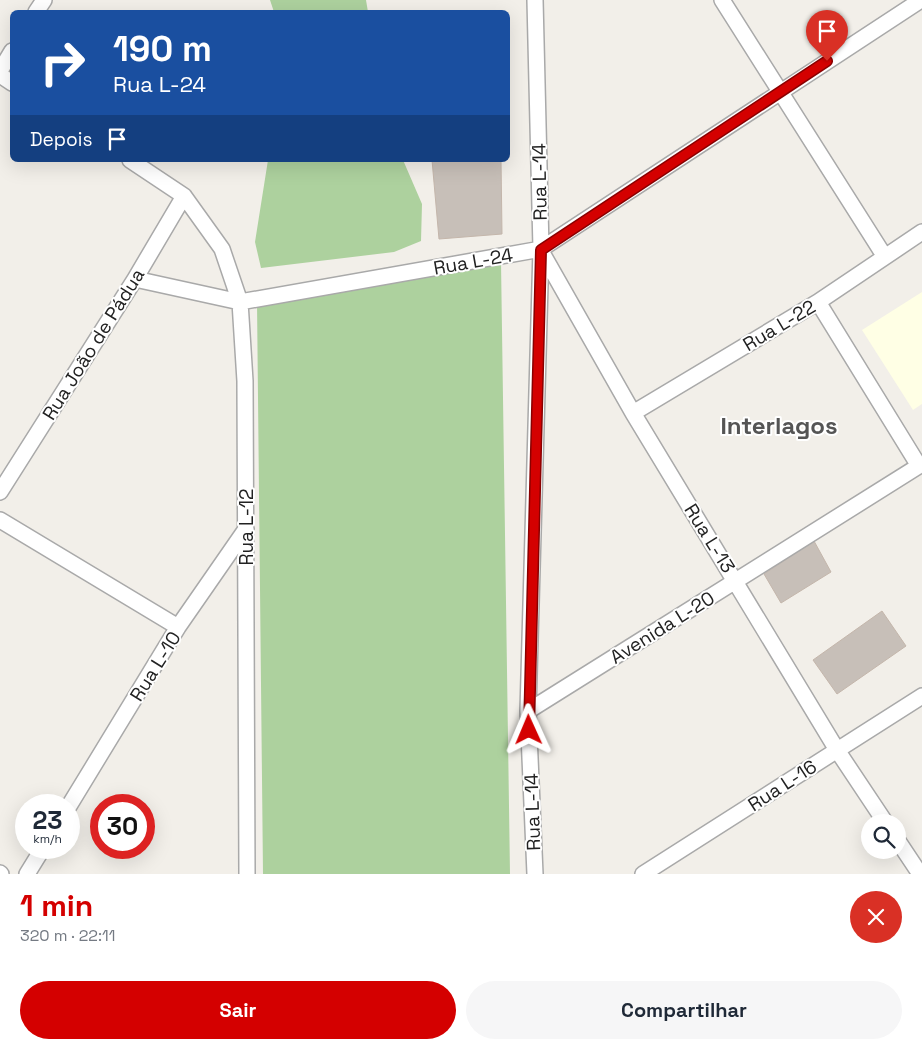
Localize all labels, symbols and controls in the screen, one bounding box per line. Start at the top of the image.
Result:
pin [806,10,848,61]
icon: arrive [813,17,841,45]
text: 190 m [113,27,212,71]
icon: right [30,30,95,95]
text: Rua L-24 [113,70,206,98]
icon: arrive [103,125,131,153]
text: Depois [30,127,93,152]
street label: Rua L-14 [526,143,553,221]
street label: Rua L-24 [431,242,515,281]
street label: Rua João de Pádua [37,264,150,425]
street label: Rua L-22 [738,294,820,357]
district label: Interlagos [720,410,838,441]
street label: Rua L-12 [234,489,259,566]
street label: Rua L-13 [679,499,741,578]
street label: Avenida L-20 [605,585,719,670]
street label: Rua L-10 [124,627,187,706]
position arrow [502,703,554,755]
street label: Rua L-16 [743,754,821,817]
street label: Rua L-14 [519,773,546,851]
speed limit sign: 30 [90,794,155,859]
text: 23 [32,804,63,836]
map controls [861,814,906,859]
button: search [861,814,906,859]
text: km/h [33,831,62,847]
text: 1 min [20,886,93,925]
button: close [850,891,902,943]
text: 320 m · 22:11 [20,925,115,946]
button: Sair [20,981,456,1039]
button: Compartilhar [466,981,902,1039]

